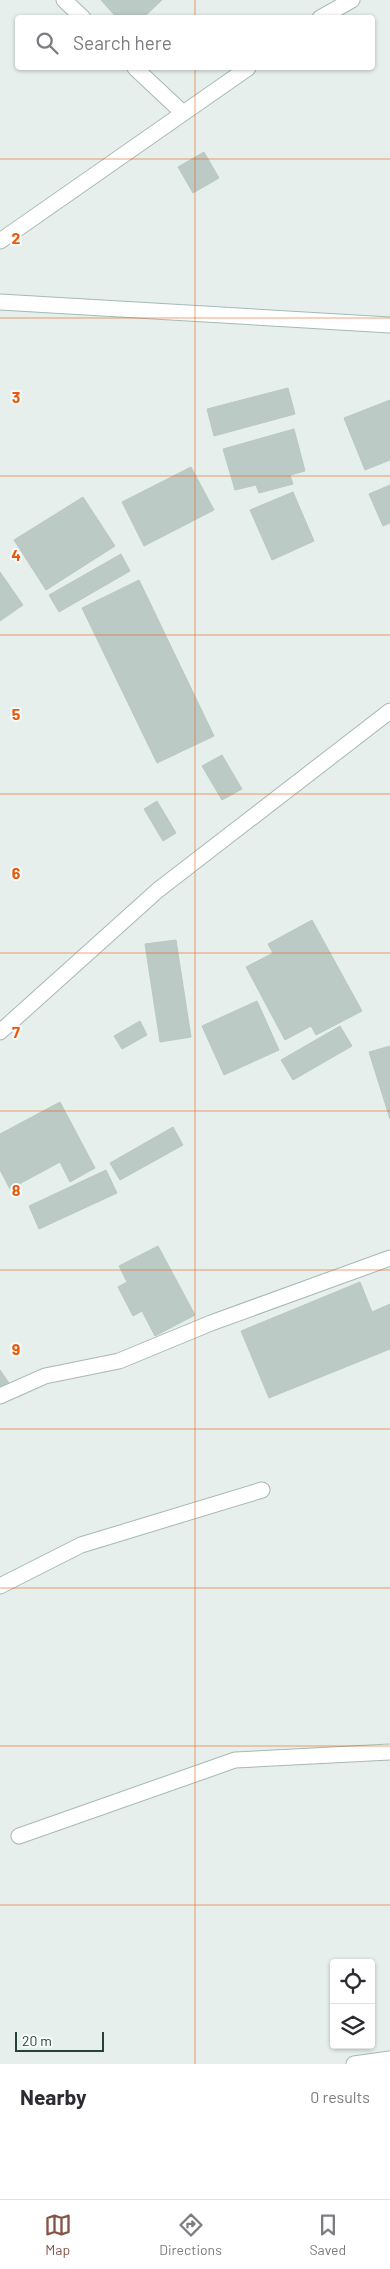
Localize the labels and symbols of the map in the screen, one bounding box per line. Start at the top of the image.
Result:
text: 2 [12,228,21,247]
text: 3 [12,387,20,406]
text: 4 [11,545,21,564]
text: 5 [12,704,21,723]
text: 6 [12,863,21,882]
text: 7 [12,1022,20,1041]
text: 8 [12,1180,21,1199]
text: 9 [12,1339,20,1358]
scale bar [15,2029,104,2052]

